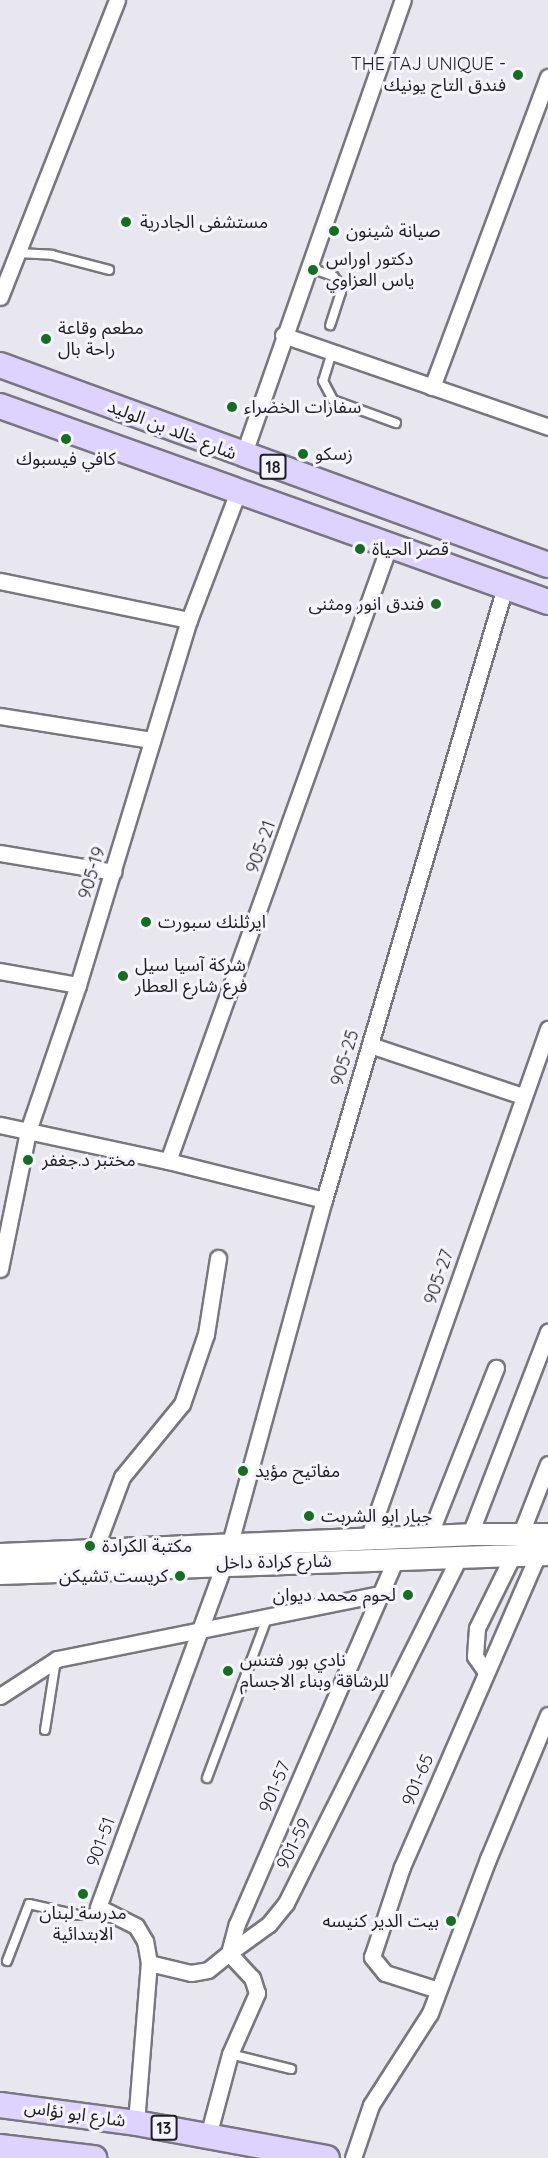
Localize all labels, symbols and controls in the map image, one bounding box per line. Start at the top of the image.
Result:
place label: THE TAJ UNIQUE - فندق التاج يونيك [351,54,506,97]
marker: THE TAJ UNIQUE - فندق التاج يونيك [511,68,525,82]
place label: مستشفى الجادرية [140,211,268,233]
marker: مستشفى الجادرية [117,213,135,231]
place label: صيانة شينون [346,220,441,242]
marker: صيانة شينون [327,224,341,238]
place label: دكتور اوراس ياس العزاوي [326,249,414,292]
marker: دكتور اوراس ياس العزاوي [304,261,322,279]
place label: مطعم وقاعة راحة بال [58,318,144,360]
marker: مطعم وقاعة راحة بال [39,332,53,346]
street label: شارع خالد بن الوليد [104,395,240,465]
place label: سفارات الخضراء [244,396,361,418]
marker: سفارات الخضراء [225,400,239,414]
marker: كافي فيسبوك [59,432,73,446]
place label: زسكو [315,443,353,465]
marker: زسكو [296,447,310,461]
place label: كافي فيسبوك [16,448,116,470]
road number: 18 [260,454,286,480]
place label: قصر الحياة [372,538,449,560]
marker: قصر الحياة [353,542,367,556]
place label: فندق انور ومثنى [309,593,424,615]
marker: فندق انور ومثنى [429,597,443,611]
street label: 905-21 [242,818,280,876]
street label: 905-19 [74,844,110,902]
place label: ايرثلنك سبورت [158,911,266,933]
marker: ايرثلنك سبورت [139,915,153,929]
place label: شركة آسيا سيل فرع شارع العطار [135,955,247,998]
marker: شركة آسيا سيل فرع شارع العطار [116,969,130,983]
street label: 905-25 [326,1027,364,1089]
place label: مختبر د.جغفر [42,1149,136,1171]
marker: مختبر د.جغفر [19,1151,37,1169]
street label: 905-27 [420,1247,458,1307]
place label: مفاتيح مؤيد [255,1460,340,1482]
marker: مفاتيح مؤيد [236,1464,250,1478]
place label: جبار ابو الشربت [321,1505,432,1527]
marker: جبار ابو الشربت [302,1509,316,1523]
place label: مكتبة الكرادة [102,1535,192,1557]
marker: مكتبة الكرادة [83,1539,97,1553]
street label: شارع كرادة داخل [216,1550,332,1574]
place label: كريست تشيكن [59,1565,168,1587]
marker: كريست تشيكن [173,1569,187,1583]
place label: لحوم محمد ديوان [273,1584,396,1606]
marker: لحوم محمد ديوان [401,1588,415,1602]
place label: نادي بور فتنس للرشاقة وبناء الاجسام [240,1650,389,1692]
marker: نادي بور فتنس للرشاقة وبناء الاجسام [221,1664,235,1678]
street label: 901-65 [398,1751,438,1809]
street label: 901-57 [255,1758,295,1816]
street label: 901-51 [82,1814,120,1870]
street label: 901-59 [272,1815,316,1873]
marker: مدرسة لبنان الابتدائية [76,1887,90,1901]
place label: مدرسة لبنان الابتدائية [39,1903,127,1946]
place label: بيت الدير كنيسه [323,1910,439,1932]
marker: بيت الدير كنيسه [444,1914,458,1928]
street label: شارع ابو نؤاس [23,2096,127,2132]
road number: 13 [150,2115,178,2141]

